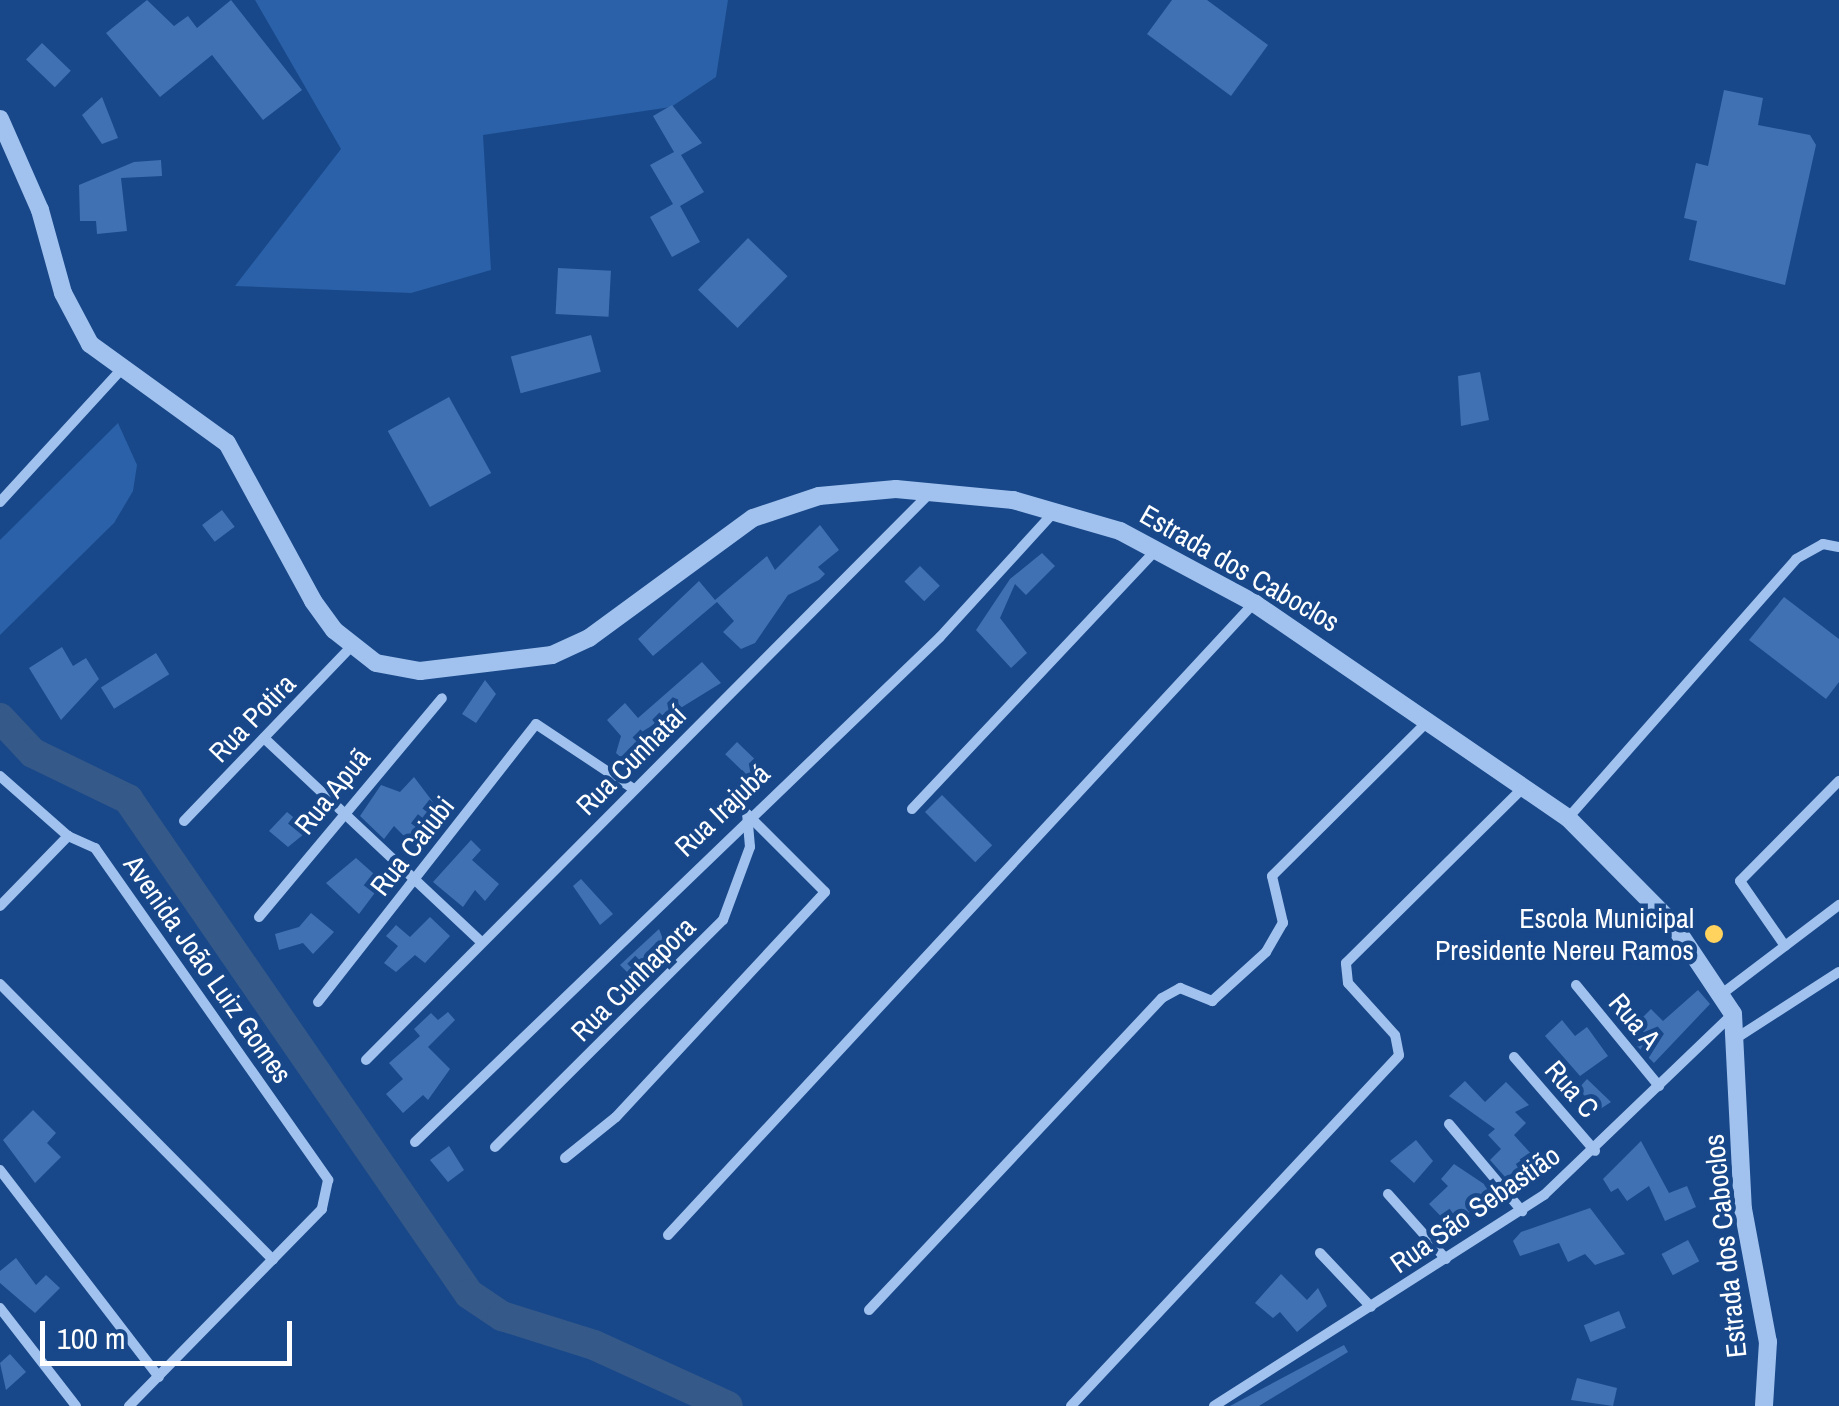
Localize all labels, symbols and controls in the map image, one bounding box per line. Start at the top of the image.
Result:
street label: Estrada dos Caboclos [1134,497,1346,639]
street label: Rua Potira [202,667,302,769]
street label: Rua Cunhataí [569,698,693,822]
street label: Rua Apuã [287,741,377,841]
street label: Rua Irajubá [668,757,776,863]
street label: Rua Caiubi [363,790,461,902]
street label: Avenida João Luiz Gomes [117,849,299,1089]
place label: Escola Municipal Presidente Nereu Ramos [1435,901,1694,967]
street label: Rua Cunhapora [564,910,702,1048]
marker: Escola Municipal Presidente Nereu Ramos [1703,923,1725,945]
street label: Rua A [1602,986,1668,1056]
street label: Rua C [1538,1053,1606,1125]
street label: Estrada dos Caboclos [1697,1133,1753,1359]
street label: Rua São Sebastião [1384,1138,1566,1280]
scale bar [45,1301,298,1363]
text: 100 m [57,1318,125,1358]

